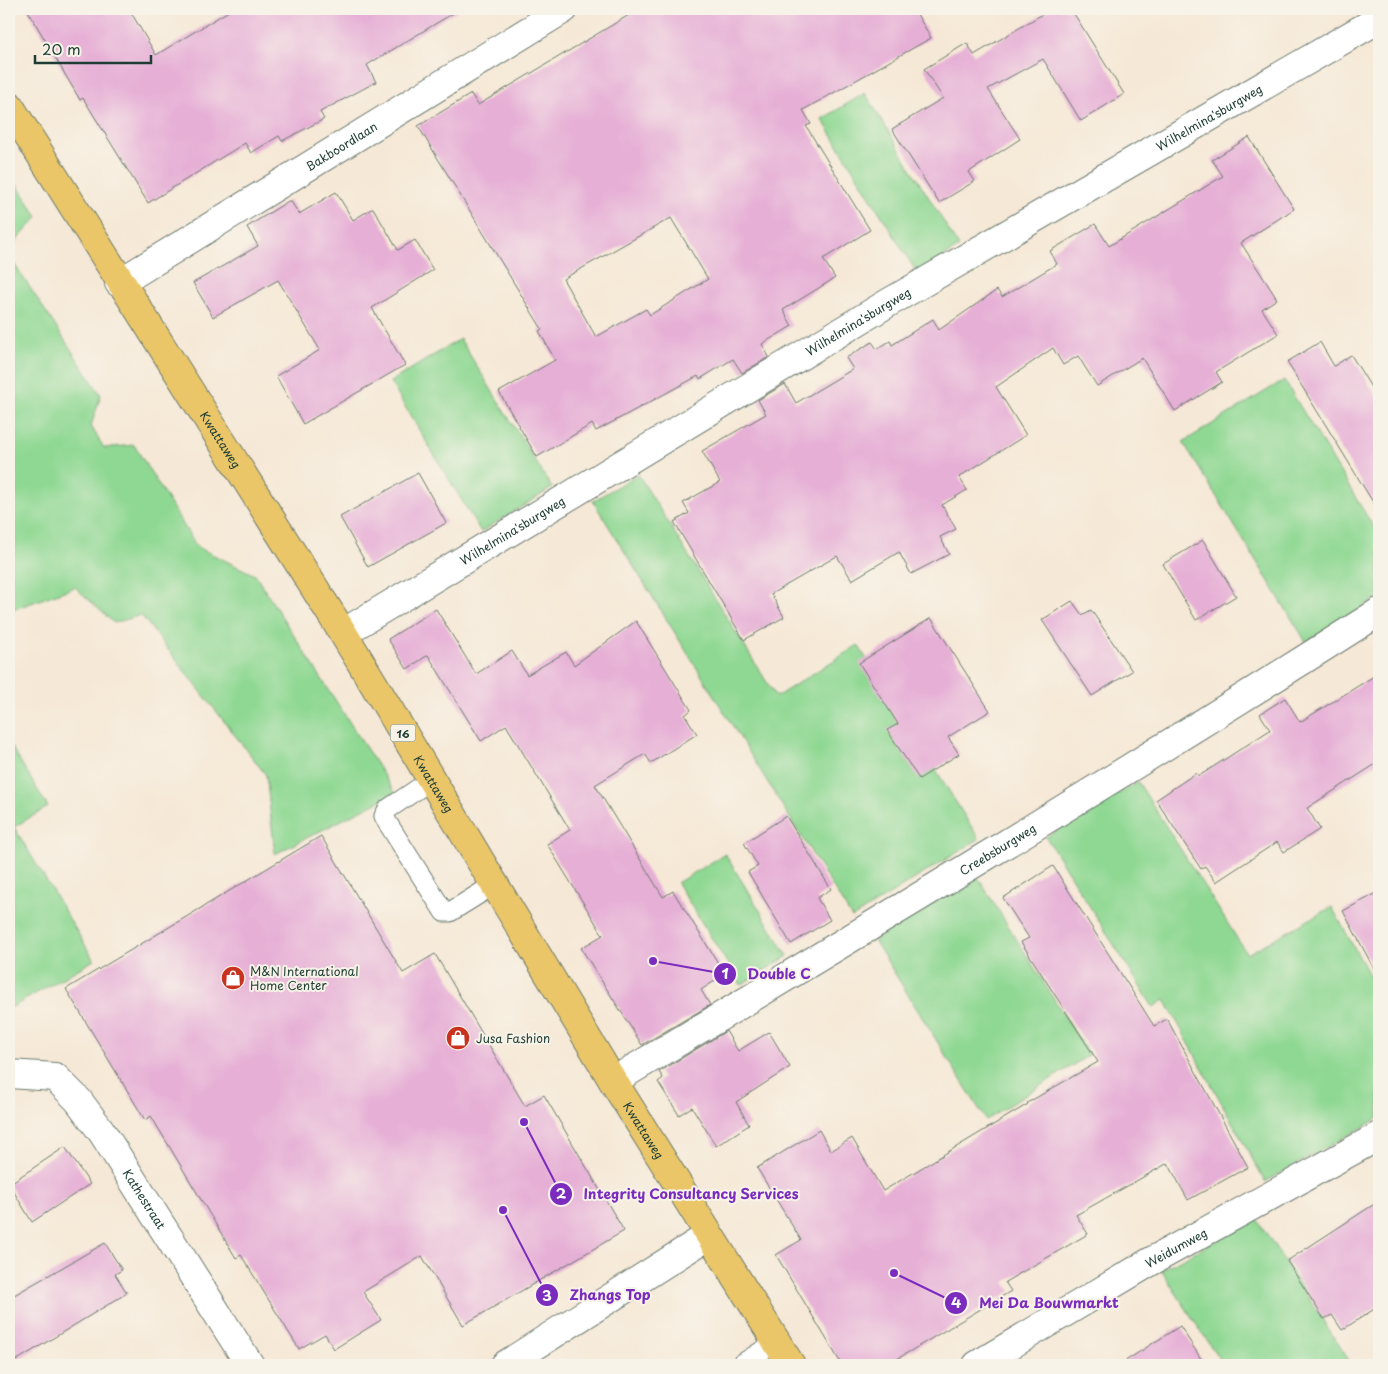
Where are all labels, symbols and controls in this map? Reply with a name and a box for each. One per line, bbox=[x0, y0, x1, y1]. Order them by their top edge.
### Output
scale bar bbox=[35, 32, 151, 64]
text: 20 m bbox=[42, 37, 81, 60]
street label: Wilhelmina'sburgweg bbox=[1153, 79, 1266, 155]
street label: Bakboordlaan bbox=[302, 117, 381, 175]
street label: Wilhelmina'sburgweg bbox=[802, 283, 914, 360]
street label: Kwattaweg bbox=[196, 408, 246, 472]
street label: Wilhelmina'sburgweg bbox=[456, 492, 568, 569]
road number: 16 bbox=[390, 724, 416, 741]
street label: Kwattaweg bbox=[410, 752, 458, 816]
street label: Creebsburgweg bbox=[956, 819, 1039, 879]
callout: Double C bbox=[712, 960, 821, 989]
text: 1 bbox=[721, 961, 729, 984]
place label: M&N International Home Center bbox=[250, 962, 359, 994]
text: Double C bbox=[747, 963, 811, 984]
shop icon: M&N International Home Center bbox=[220, 965, 246, 991]
shop icon: Jusa Fashion bbox=[445, 1025, 471, 1051]
place label: Jusa Fashion bbox=[476, 1029, 550, 1047]
street label: Kwattaweg bbox=[619, 1098, 669, 1162]
street label: Kathestraat bbox=[119, 1165, 171, 1233]
callout: Integrity Consultancy Services bbox=[548, 1179, 809, 1208]
text: 2 bbox=[556, 1181, 567, 1204]
text: Integrity Consultancy Services bbox=[583, 1183, 799, 1204]
street label: Weidumweg bbox=[1142, 1223, 1210, 1272]
callout: Zhangs Top bbox=[534, 1281, 660, 1310]
text: 3 bbox=[542, 1283, 552, 1306]
text: Zhangs Top bbox=[570, 1284, 651, 1305]
callout: Mei Da Bouwmarkt bbox=[944, 1288, 1129, 1317]
text: 4 bbox=[951, 1290, 961, 1313]
text: Mei Da Bouwmarkt bbox=[979, 1292, 1119, 1313]

